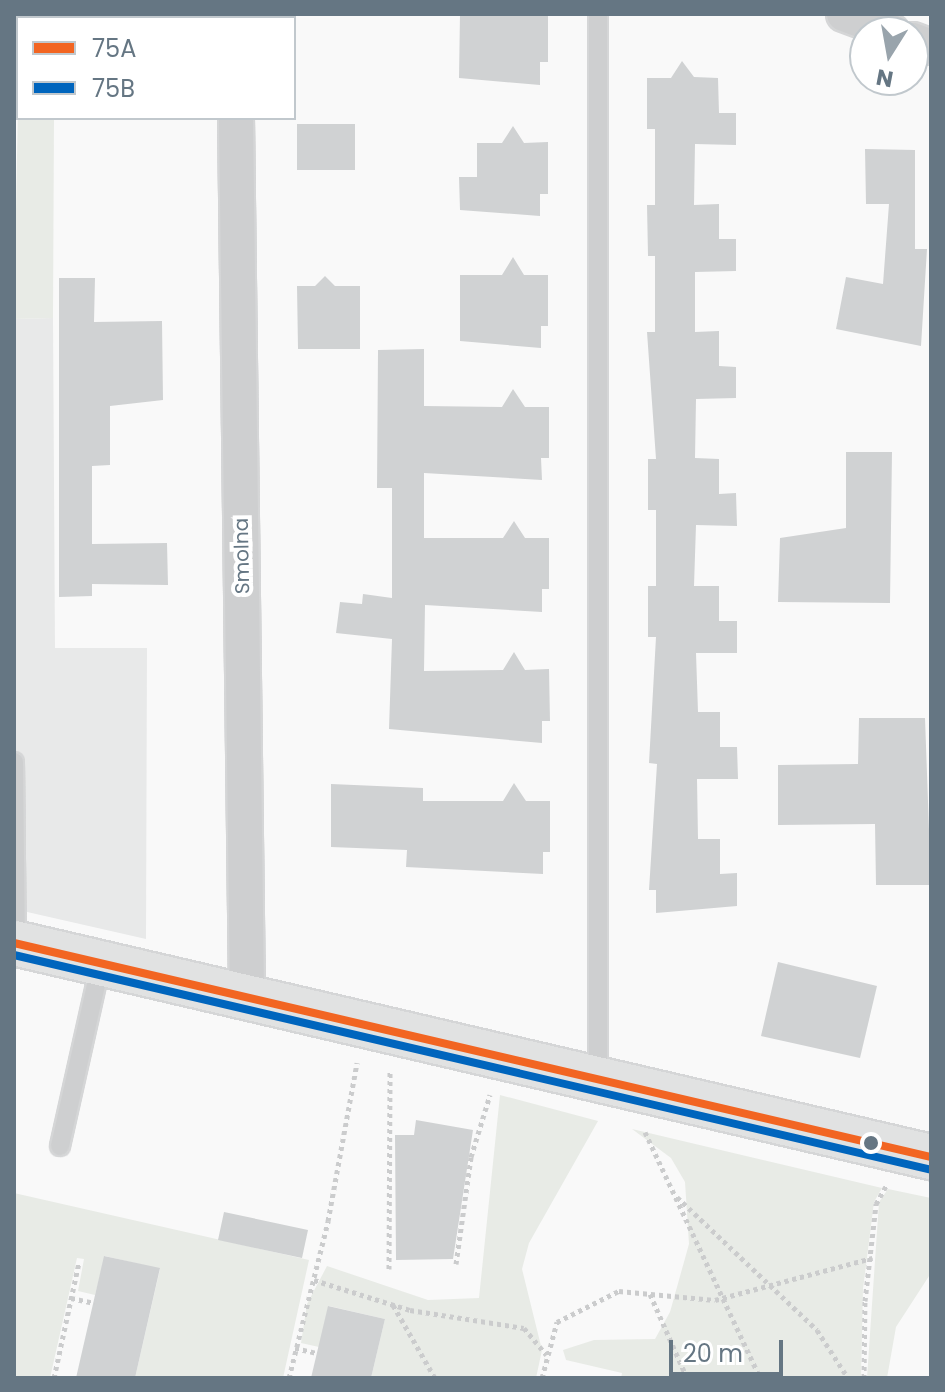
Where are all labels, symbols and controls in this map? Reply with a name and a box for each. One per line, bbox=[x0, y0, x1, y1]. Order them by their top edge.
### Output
legend bbox=[16, 16, 296, 120]
north arrow bbox=[849, 16, 929, 96]
text: 75A bbox=[92, 32, 136, 65]
text: N bbox=[874, 61, 896, 95]
text: 75B bbox=[92, 72, 135, 105]
street label: Smolna bbox=[229, 518, 255, 594]
unlabelled marker bbox=[863, 1135, 879, 1151]
scale bar bbox=[673, 1324, 787, 1374]
text: 20 m bbox=[683, 1337, 743, 1370]

